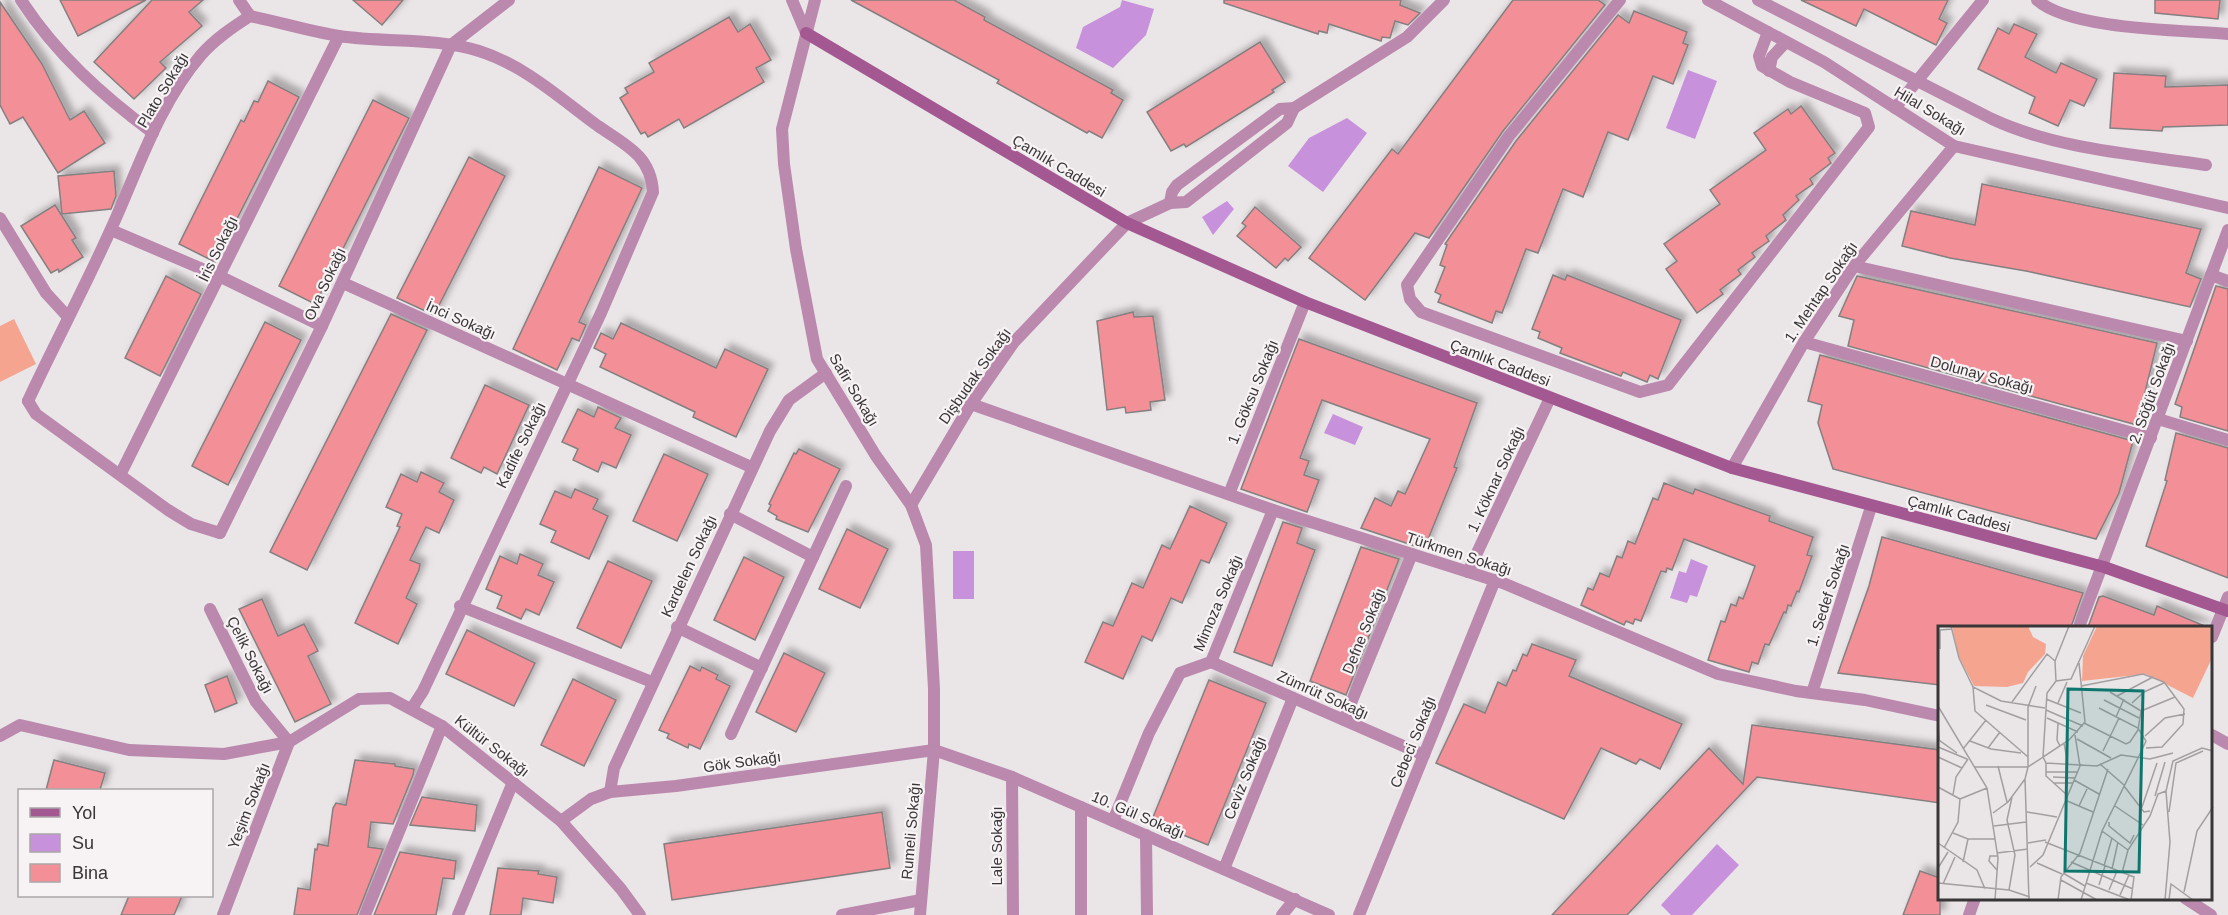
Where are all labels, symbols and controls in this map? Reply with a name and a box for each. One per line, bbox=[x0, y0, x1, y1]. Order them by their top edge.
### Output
street label: Plato Sokağı bbox=[133, 49, 192, 131]
street label: Hilal Sokağı bbox=[1892, 83, 1969, 138]
street label: Çamlık Caddesi bbox=[1010, 131, 1109, 200]
street label: İris Sokağı bbox=[194, 213, 241, 284]
street label: 1. Mehtap Sokağı bbox=[1781, 238, 1861, 345]
street label: Ova Sokağı bbox=[300, 245, 349, 323]
street label: İnci Sokağı bbox=[424, 297, 499, 342]
street label: Dişbudak Sokağı bbox=[935, 324, 1014, 427]
street label: Çamlık Caddesi bbox=[1448, 336, 1553, 389]
street label: 1. Göksu Sokağı bbox=[1224, 337, 1281, 446]
street label: 2. Söğüt Sokağı bbox=[2125, 340, 2178, 446]
street label: Safir Sokağı bbox=[826, 350, 883, 429]
street label: Dolunay Sokağı bbox=[1929, 353, 2035, 396]
street label: Kadife Sokağı bbox=[492, 399, 549, 490]
street label: 1. Köknar Sokağı bbox=[1464, 423, 1528, 535]
street label: Çamlık Caddesi bbox=[1906, 492, 2012, 535]
street label: Kardelen Sokağı bbox=[657, 512, 720, 620]
street label: Türkmen Sokağı bbox=[1404, 528, 1514, 579]
street label: 1. Sedef Sokağı bbox=[1803, 541, 1852, 648]
street label: Mimoza Sokağı bbox=[1190, 552, 1246, 654]
street label: Defne Sokağı bbox=[1339, 585, 1388, 676]
street label: Çelik Sokağı bbox=[224, 613, 277, 696]
inset map bbox=[1938, 626, 2213, 900]
street label: Zümrüt Sokağı bbox=[1275, 667, 1372, 722]
street label: Cebeci Sokağı bbox=[1386, 693, 1439, 790]
street label: Kültür Sokağı bbox=[452, 711, 533, 780]
street label: Ceviz Sokağı bbox=[1220, 734, 1269, 822]
street label: Gök Sokağı bbox=[702, 748, 782, 775]
street label: Yeşim Sokağı bbox=[224, 760, 273, 851]
street label: Rumeli Sokağı bbox=[898, 782, 923, 880]
street label: 10. Gül Sokağı bbox=[1089, 787, 1187, 842]
legend bbox=[18, 789, 213, 897]
text: Yol bbox=[72, 803, 96, 823]
street label: Lale Sokağı bbox=[988, 806, 1005, 886]
text: Su bbox=[72, 833, 94, 853]
text: Bina bbox=[72, 863, 109, 883]

